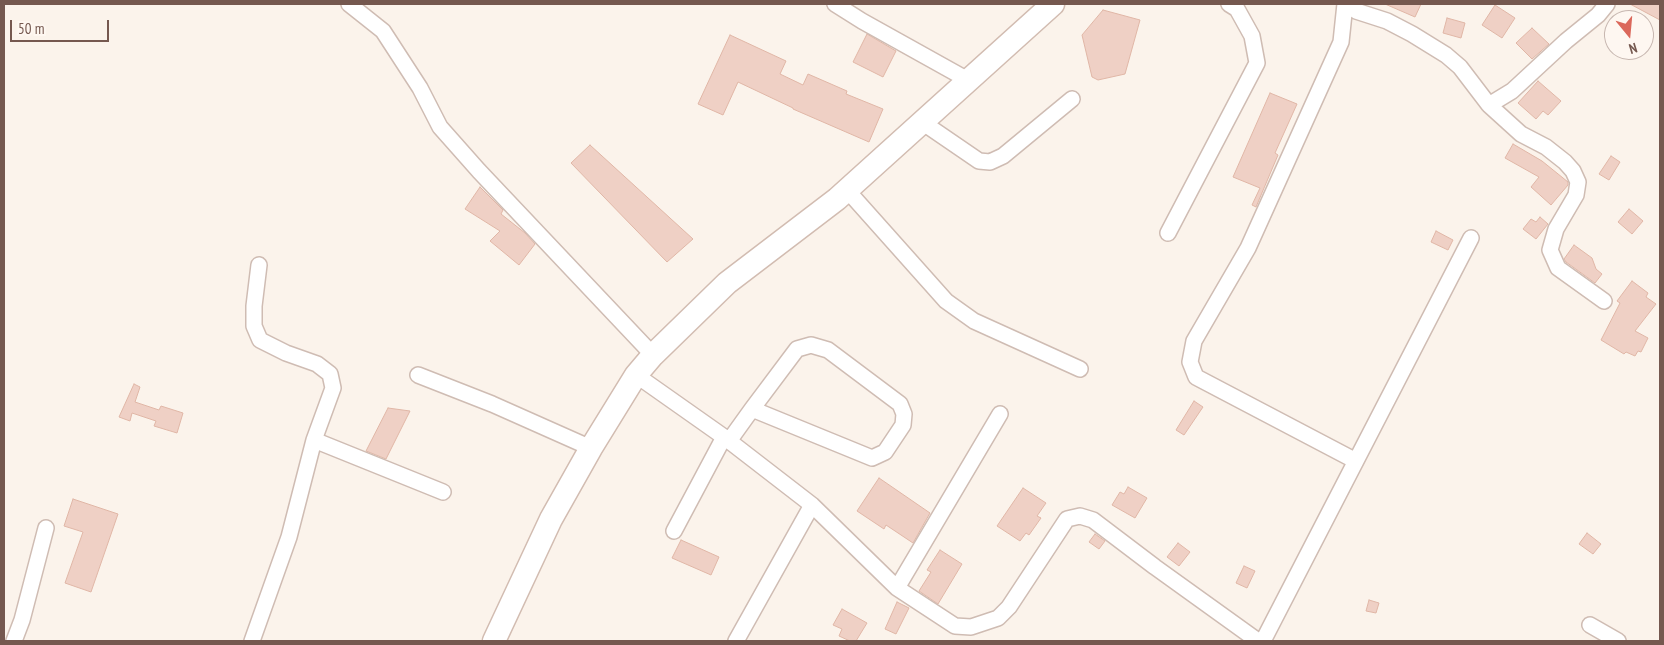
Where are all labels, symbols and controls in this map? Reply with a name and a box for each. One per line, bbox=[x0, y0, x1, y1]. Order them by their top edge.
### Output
scale bar bbox=[12, 10, 111, 42]
north arrow bbox=[1604, 10, 1654, 60]
text: 50 m bbox=[18, 19, 44, 38]
text: N bbox=[1627, 39, 1639, 58]

